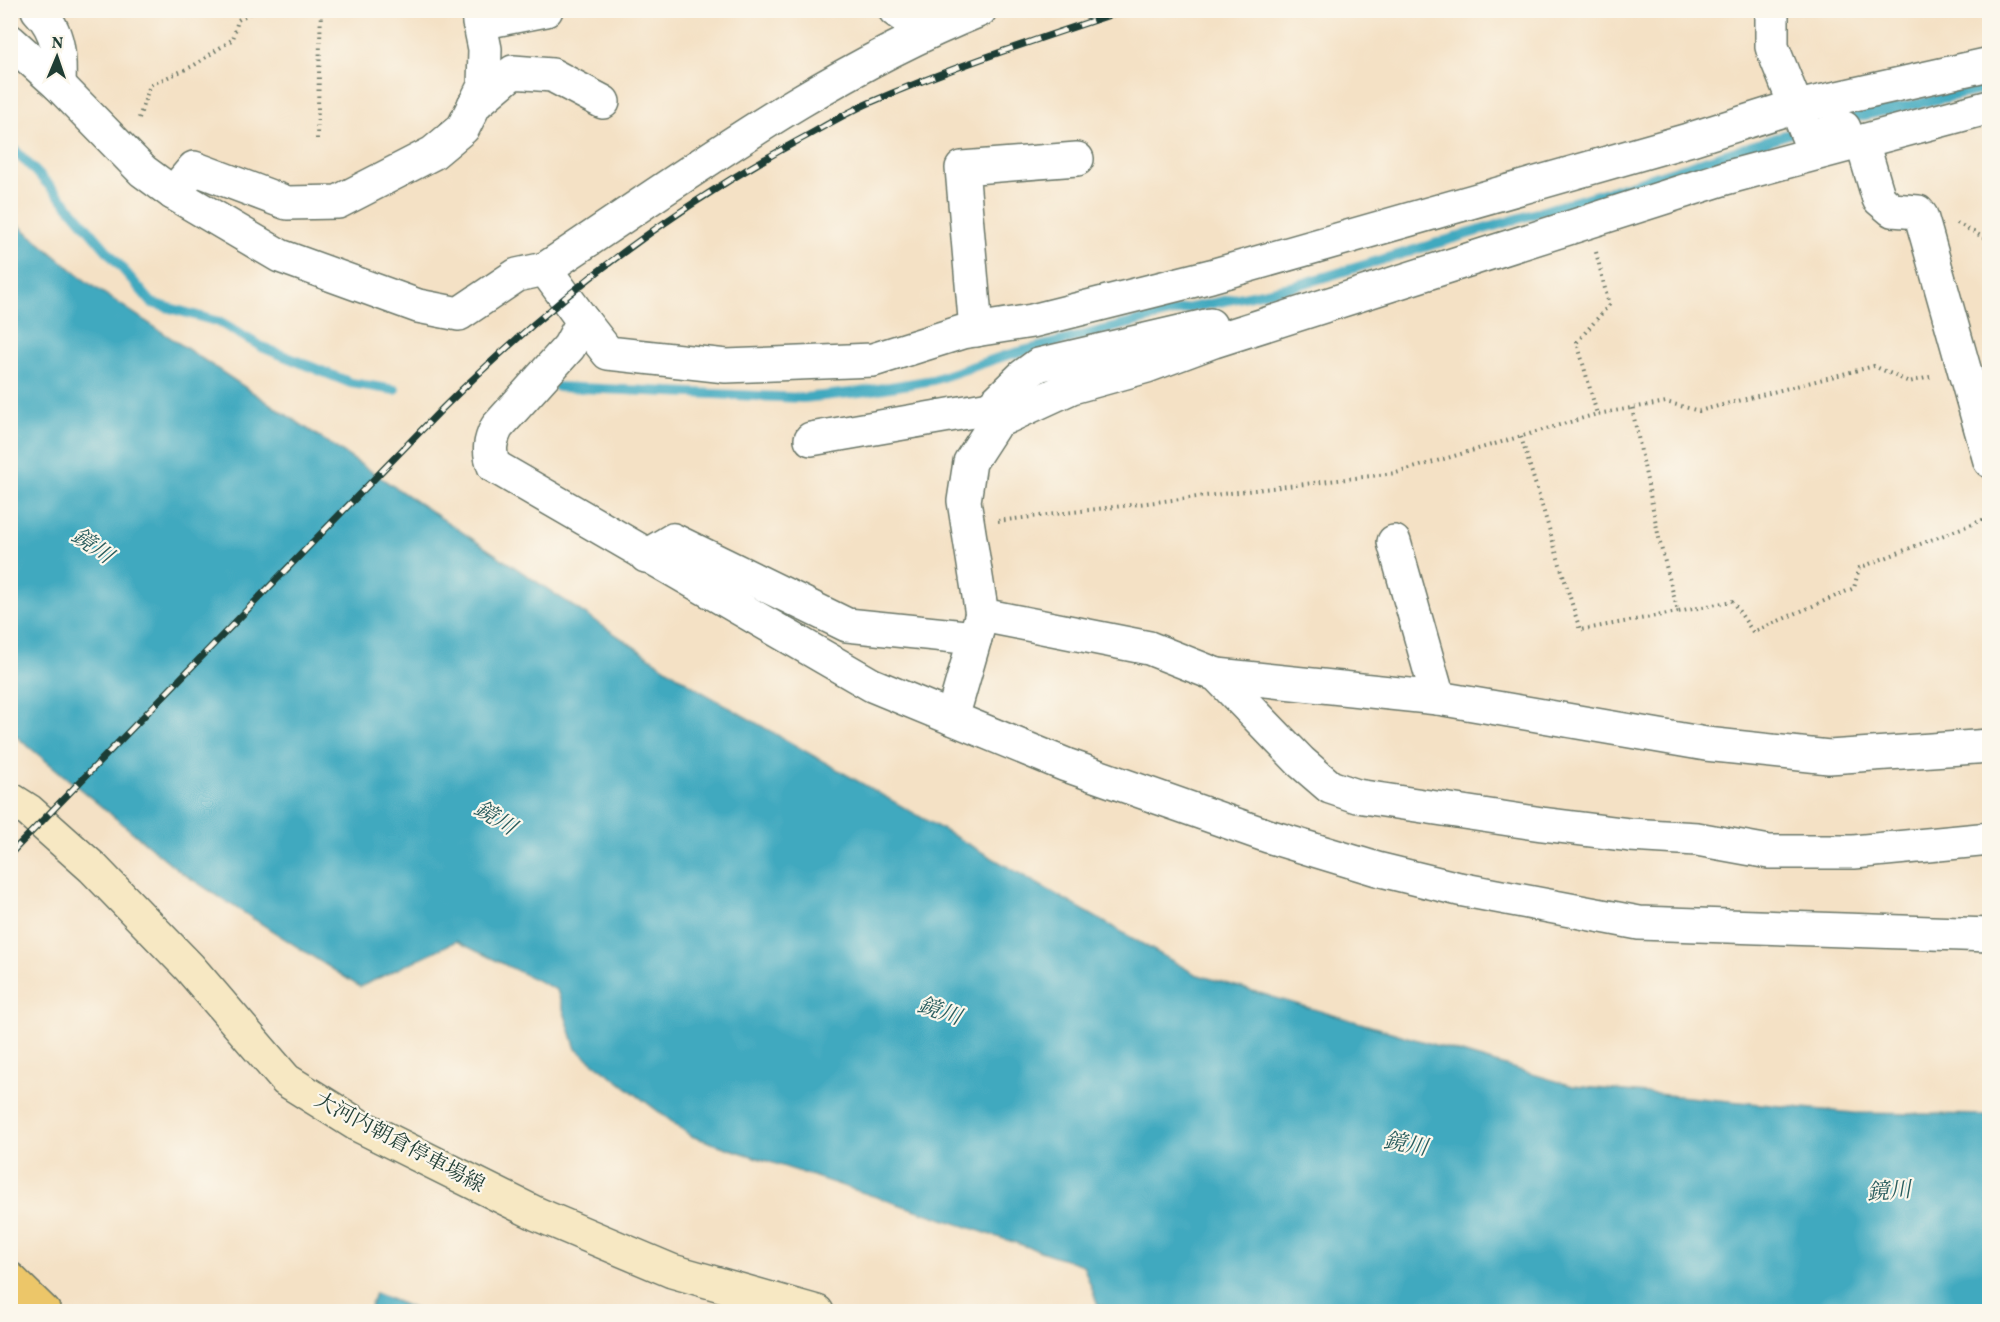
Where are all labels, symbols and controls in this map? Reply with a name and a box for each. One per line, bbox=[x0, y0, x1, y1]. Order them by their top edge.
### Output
north arrow bbox=[27, 27, 87, 87]
text: N bbox=[51, 33, 64, 55]
water label: 鏡川 bbox=[65, 522, 120, 574]
water label: 鏡川 bbox=[468, 794, 523, 845]
water label: 鏡川 bbox=[913, 991, 967, 1035]
street label: 大河内朝倉停車場線 bbox=[309, 1086, 490, 1200]
water label: 鏡川 bbox=[1381, 1126, 1432, 1165]
water label: 鏡川 bbox=[1866, 1175, 1914, 1209]

